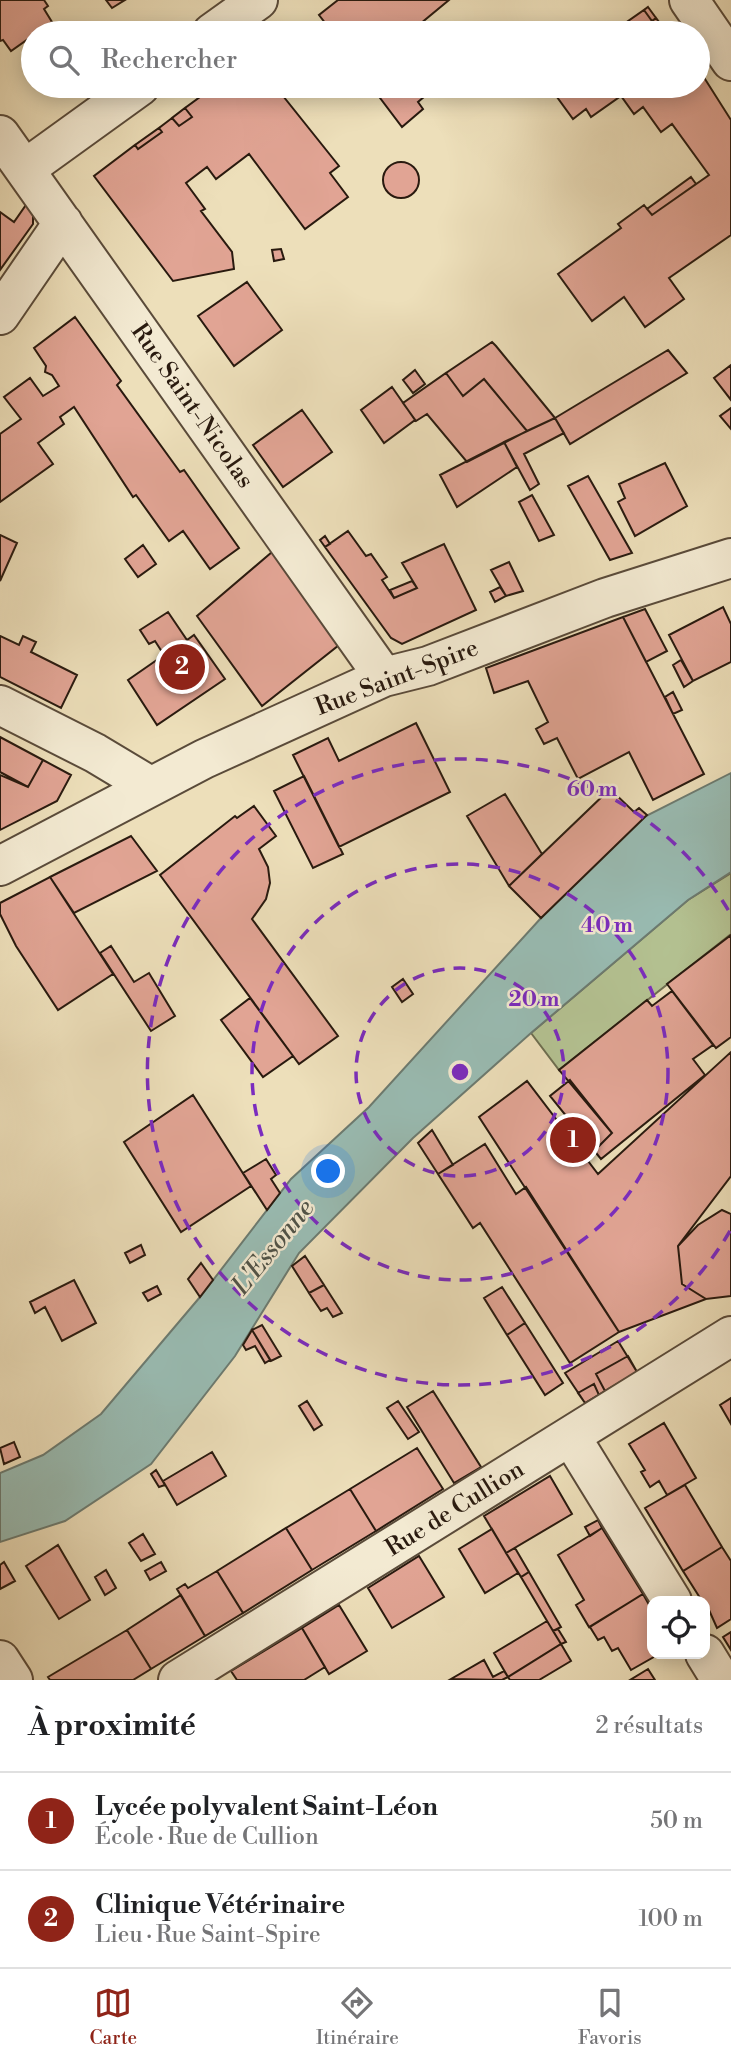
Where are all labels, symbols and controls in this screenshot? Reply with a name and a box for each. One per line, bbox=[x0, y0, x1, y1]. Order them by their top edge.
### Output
search box bbox=[21, 21, 710, 98]
icon: search bbox=[45, 41, 83, 79]
text: Rechercher bbox=[101, 44, 237, 76]
street label: Rue Saint-Nicolas bbox=[124, 318, 260, 494]
street label: Rue Saint-Spire bbox=[311, 633, 483, 723]
pin: 2 bbox=[159, 641, 205, 693]
text: 60 m bbox=[567, 777, 617, 803]
text: 40 m bbox=[581, 913, 633, 939]
text: 20 m bbox=[509, 987, 559, 1013]
centre of rings bbox=[448, 1060, 472, 1084]
pin: 1 bbox=[550, 1114, 596, 1166]
your location bbox=[311, 1154, 345, 1188]
water label: L'Essonne bbox=[224, 1193, 321, 1302]
street label: Rue de Cullion bbox=[380, 1454, 530, 1564]
map controls bbox=[647, 1596, 710, 1659]
button: locate bbox=[647, 1596, 710, 1659]
text: À proximité bbox=[28, 1707, 196, 1745]
text: 2 résultats bbox=[595, 1712, 703, 1740]
text: Lycée polyvalent Saint-Léon bbox=[95, 1791, 438, 1823]
text: 1 bbox=[45, 1807, 57, 1835]
text: 50 m bbox=[650, 1807, 703, 1835]
text: École · Rue de Cullion bbox=[95, 1823, 319, 1851]
text: Clinique Vétérinaire bbox=[95, 1889, 345, 1921]
text: 2 bbox=[44, 1905, 58, 1933]
text: 100 m bbox=[638, 1905, 703, 1933]
text: Lieu · Rue Saint-Spire bbox=[95, 1921, 321, 1949]
tab: Carte bbox=[90, 1984, 137, 2050]
tab: Itinéraire bbox=[316, 1984, 399, 2050]
tab: Favoris bbox=[578, 1984, 642, 2050]

